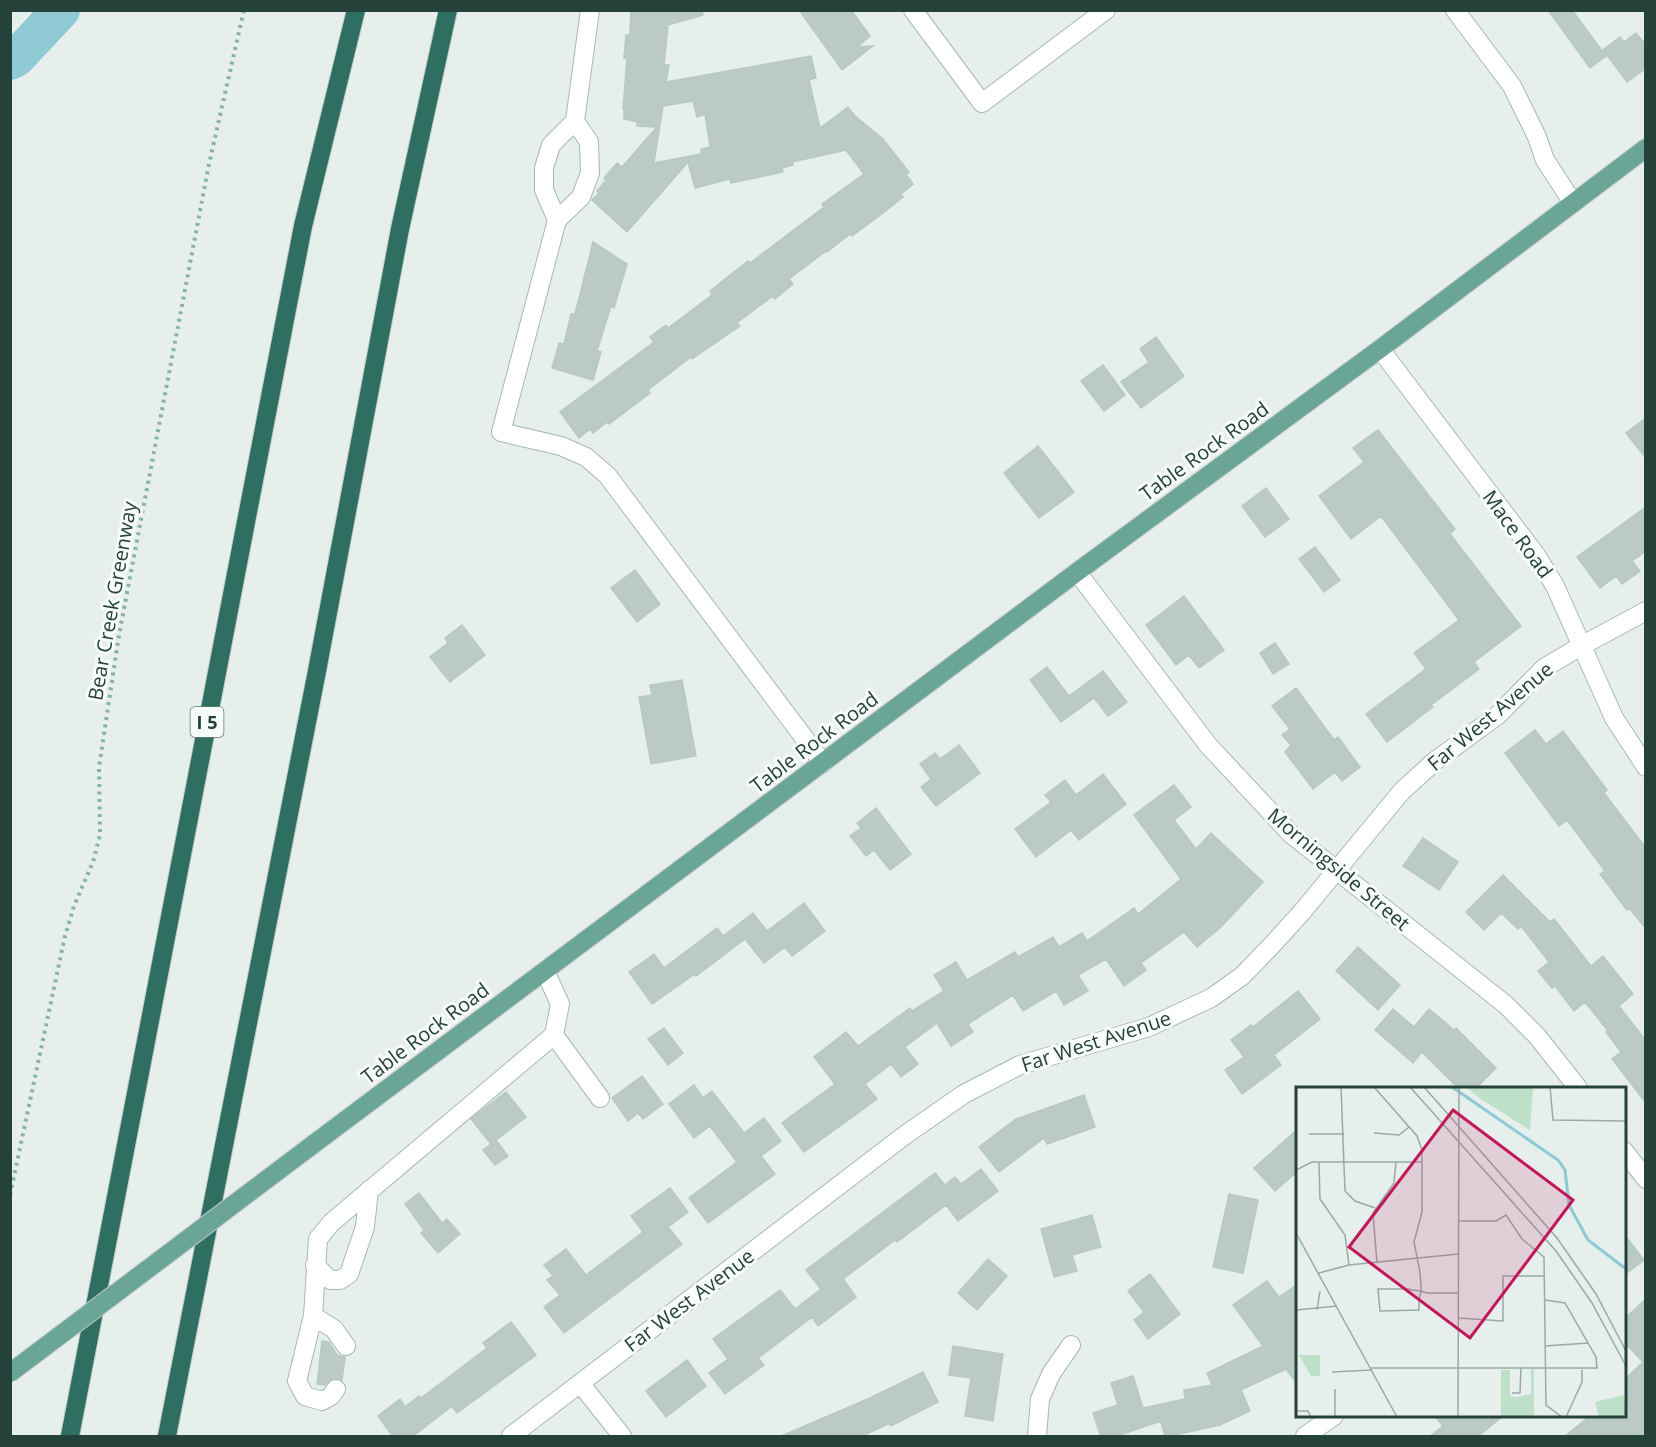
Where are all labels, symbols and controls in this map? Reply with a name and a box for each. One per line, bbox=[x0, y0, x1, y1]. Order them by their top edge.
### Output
street label: Table Rock Road bbox=[1134, 395, 1274, 507]
street label: Mace Road bbox=[1477, 484, 1559, 584]
street label: Bear Creek Greenway bbox=[81, 498, 143, 703]
street label: Far West Avenue bbox=[1422, 656, 1558, 776]
street label: Table Rock Road bbox=[745, 685, 883, 799]
road number: I 5 bbox=[190, 707, 224, 737]
street label: Morningside Street bbox=[1262, 802, 1416, 936]
street label: Table Rock Road bbox=[356, 976, 494, 1090]
street label: Far West Avenue bbox=[1018, 1004, 1174, 1078]
inset map bbox=[1296, 1087, 1626, 1417]
street label: Far West Avenue bbox=[619, 1242, 759, 1358]

